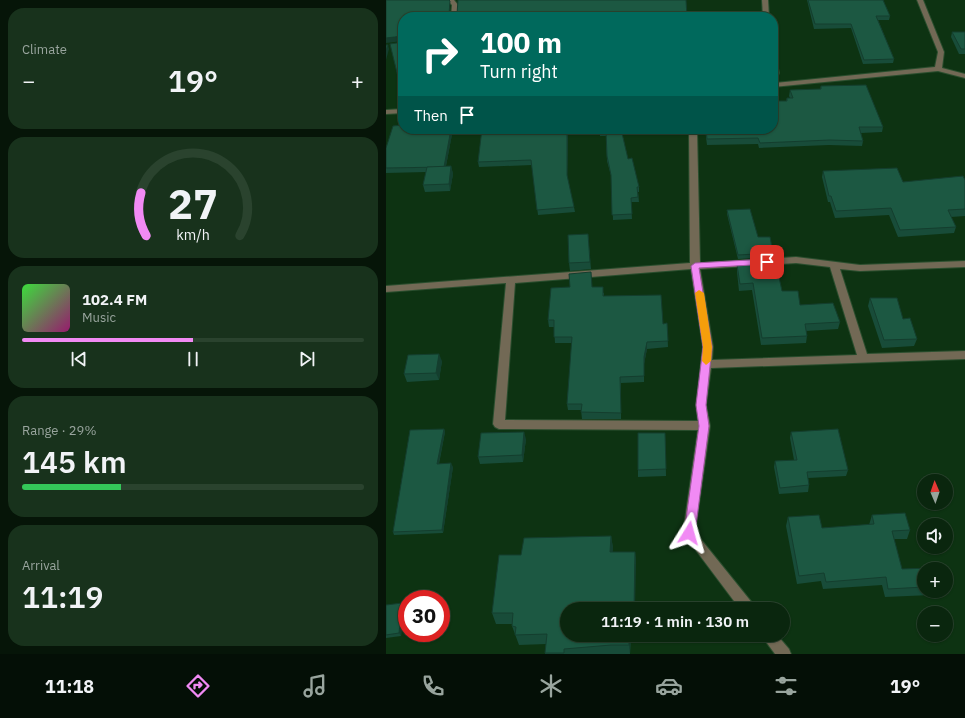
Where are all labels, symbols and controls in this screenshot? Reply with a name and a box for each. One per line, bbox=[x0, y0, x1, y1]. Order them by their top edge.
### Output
text: 100 m bbox=[480, 24, 562, 61]
icon: right bbox=[414, 28, 466, 80]
text: Climate bbox=[22, 41, 67, 58]
text: Turn right bbox=[480, 60, 558, 83]
text: 19° bbox=[168, 61, 218, 100]
text: − bbox=[22, 66, 35, 95]
text: + bbox=[351, 66, 364, 95]
icon: arrive bbox=[456, 104, 478, 126]
text: Then bbox=[414, 106, 448, 125]
text: 27 bbox=[168, 176, 218, 230]
text: km/h bbox=[176, 224, 210, 243]
pin bbox=[750, 245, 784, 279]
icon: arrive bbox=[756, 251, 778, 273]
text: 102.4 FM bbox=[82, 290, 147, 309]
text: Music bbox=[82, 309, 116, 326]
icon: previous bbox=[68, 348, 90, 370]
icon: pause bbox=[182, 348, 204, 370]
icon: next bbox=[296, 348, 318, 370]
text: Range · 29% bbox=[22, 422, 96, 439]
text: 145 km bbox=[22, 442, 127, 481]
north arrow bbox=[917, 474, 953, 510]
map controls bbox=[917, 474, 953, 642]
position arrow bbox=[668, 512, 710, 554]
button: sound bbox=[917, 518, 953, 554]
text: Arrival bbox=[22, 557, 60, 574]
button: + bbox=[917, 562, 953, 598]
text: 11:19 bbox=[22, 577, 104, 616]
speed limit sign: 30 bbox=[398, 590, 450, 642]
button: − bbox=[917, 606, 953, 642]
text: 11:19 · 1 min · 130 m bbox=[601, 612, 749, 631]
icon: directions bbox=[184, 672, 212, 700]
icon: music bbox=[301, 672, 329, 700]
icon: phone bbox=[419, 672, 447, 700]
icon: climate bbox=[537, 672, 565, 700]
icon: car bbox=[655, 672, 683, 700]
icon: filters bbox=[772, 672, 800, 700]
text: 11:18 bbox=[45, 675, 94, 698]
text: 19° bbox=[890, 675, 920, 698]

